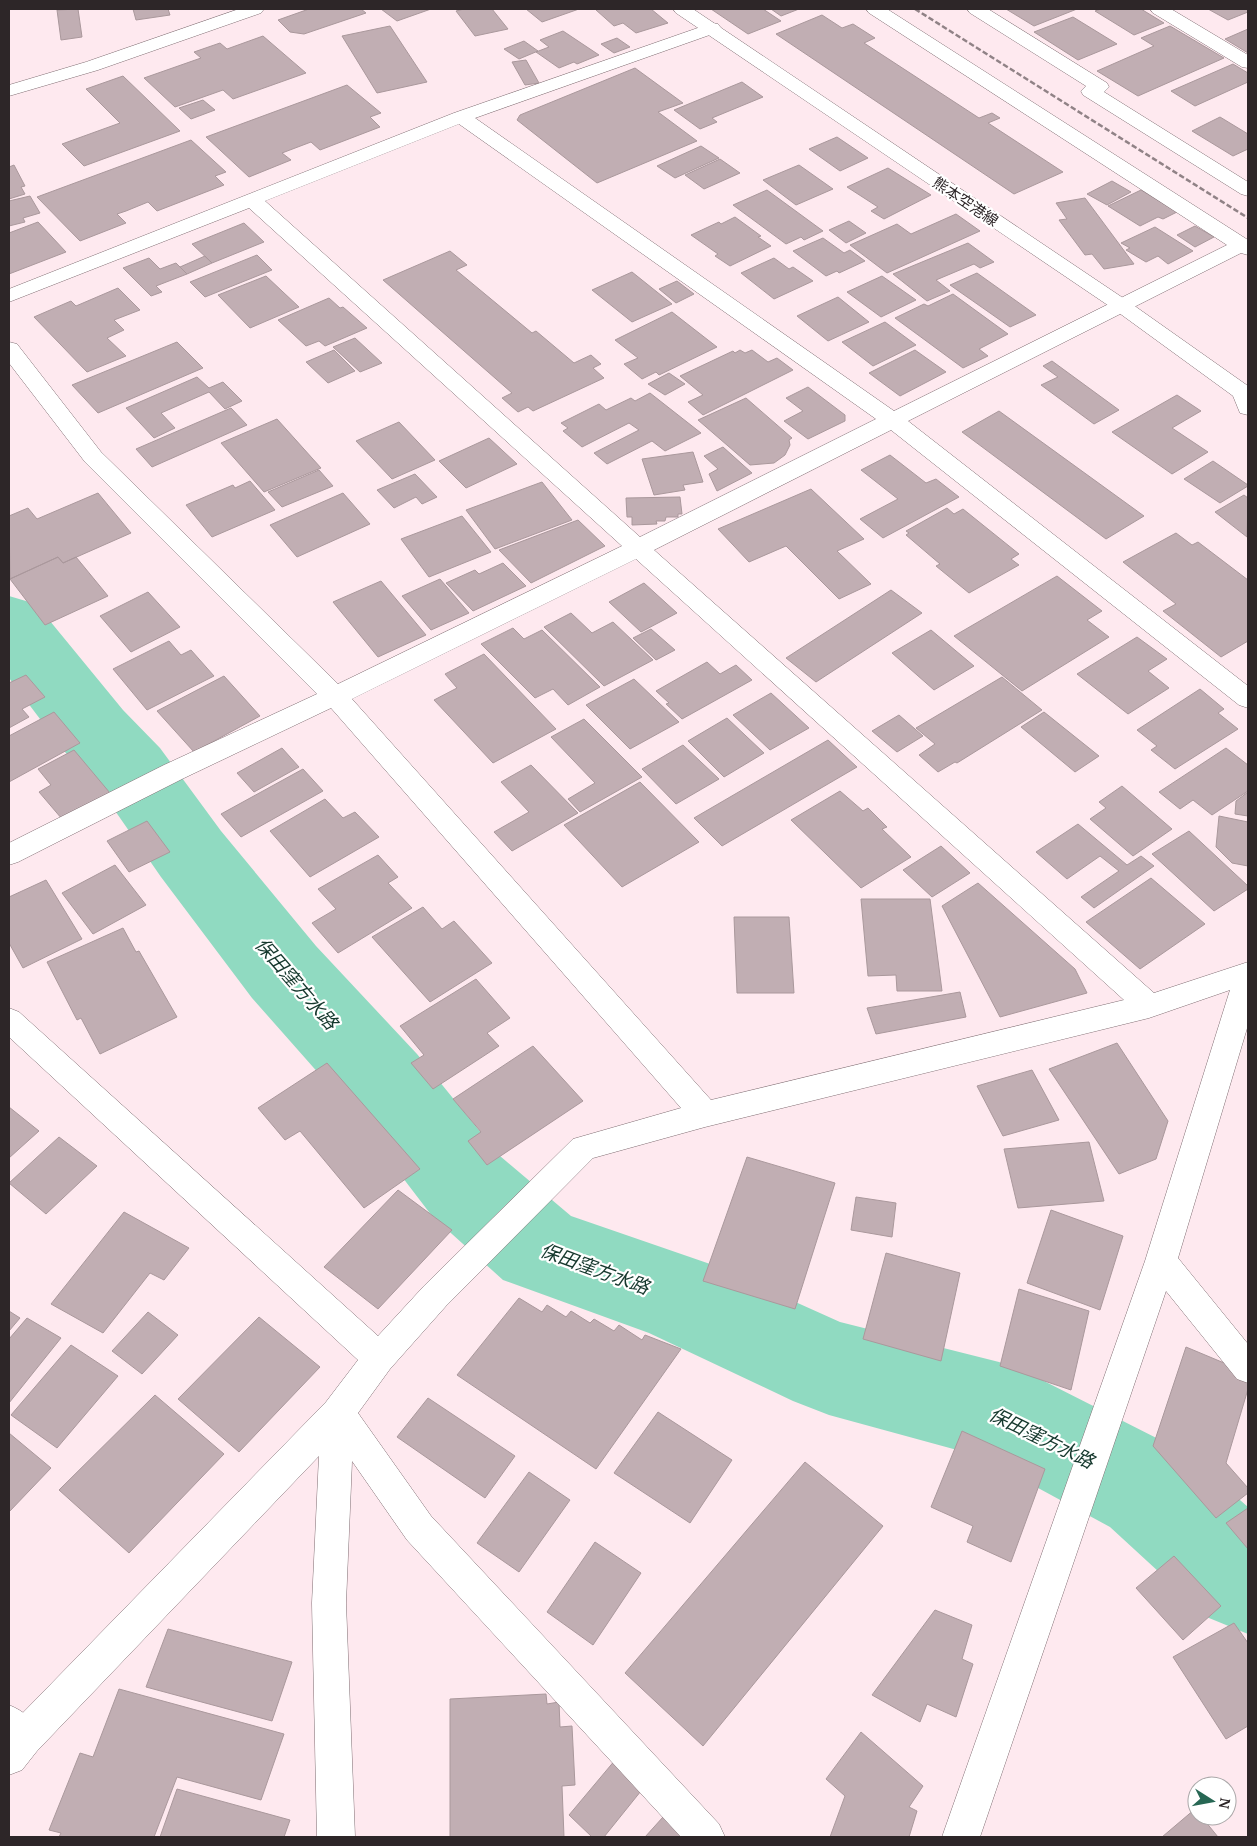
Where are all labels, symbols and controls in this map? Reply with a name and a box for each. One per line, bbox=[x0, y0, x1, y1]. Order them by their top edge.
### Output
street label: 熊本空港線 bbox=[929, 172, 1003, 230]
water label: 保田窪方水路 bbox=[250, 932, 345, 1036]
water label: 保田窪方水路 bbox=[537, 1237, 655, 1300]
water label: 保田窪方水路 bbox=[985, 1401, 1101, 1474]
north arrow bbox=[1187, 1776, 1237, 1826]
text: N bbox=[1215, 1797, 1236, 1811]

